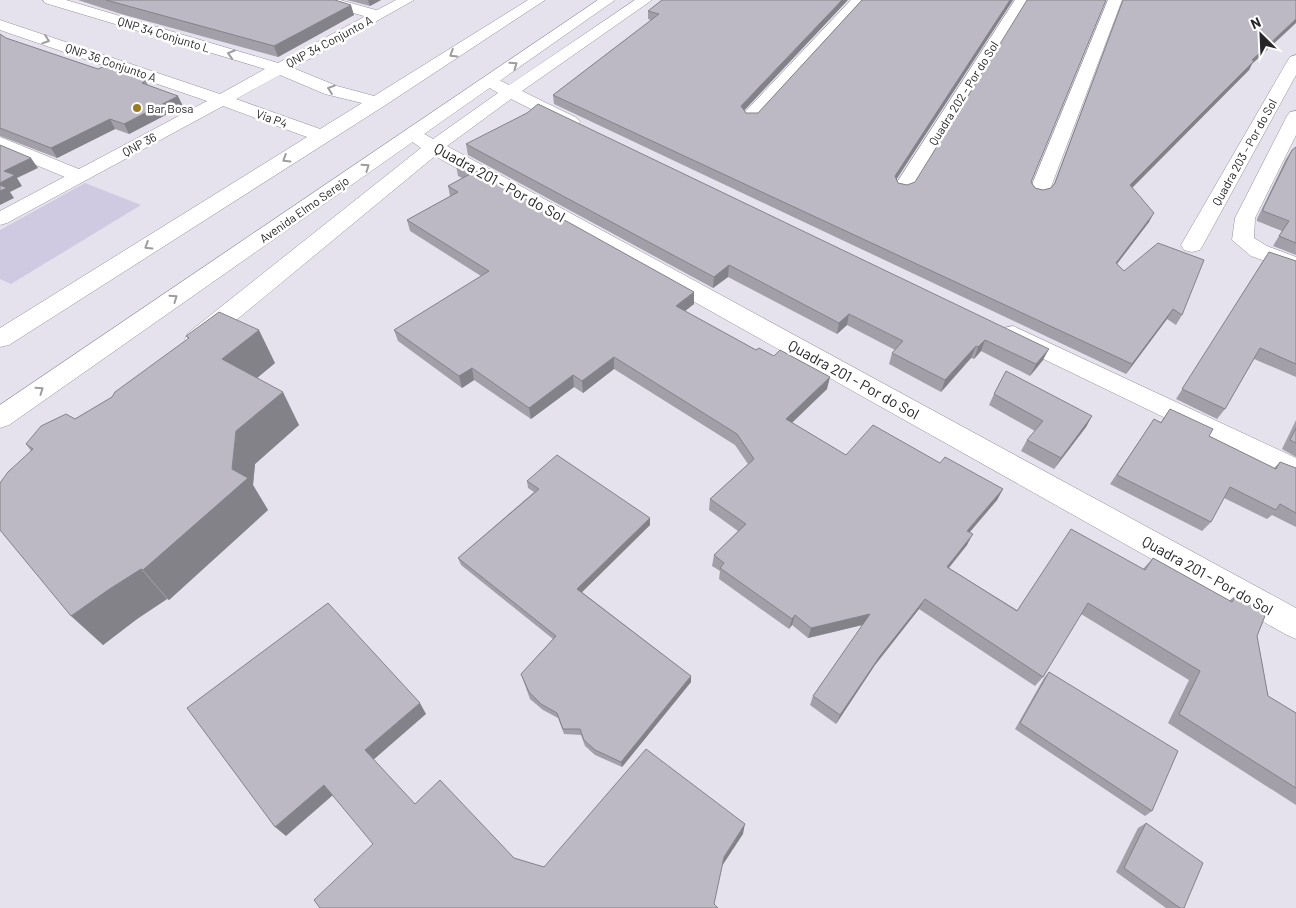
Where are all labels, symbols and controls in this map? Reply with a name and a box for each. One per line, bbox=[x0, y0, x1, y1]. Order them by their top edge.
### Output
north arrow bbox=[1236, 10, 1286, 60]
street label: QNP 34 Conjunto A bbox=[283, 12, 375, 70]
street label: QNP 34 Conjunto L bbox=[116, 13, 212, 55]
text: N bbox=[1248, 13, 1263, 32]
one-way arrow bbox=[41, 35, 50, 45]
street label: Quadra 202 - Por do Sol bbox=[925, 38, 1001, 148]
street label: QNP 36 Conjunto A bbox=[63, 40, 159, 84]
one-way arrow bbox=[449, 48, 458, 58]
one-way arrow bbox=[227, 50, 236, 60]
one-way arrow bbox=[508, 62, 518, 71]
one-way arrow bbox=[327, 85, 336, 95]
street label: Quadra 203 - Por do Sol bbox=[1209, 96, 1279, 208]
place label: Bar Bosa bbox=[147, 101, 193, 115]
marker: Bar Bosa bbox=[131, 102, 143, 114]
street label: Via P4 bbox=[254, 106, 290, 130]
street label: QNP 36 bbox=[119, 129, 159, 159]
street label: Quadra 201 - Por do Sol bbox=[431, 139, 569, 225]
one-way arrow bbox=[282, 153, 291, 163]
one-way arrow bbox=[360, 164, 369, 173]
street label: Avenida Elmo Serejo bbox=[257, 173, 351, 245]
one-way arrow bbox=[145, 240, 154, 249]
one-way arrow bbox=[168, 295, 178, 304]
street label: Quadra 201 - Por do Sol bbox=[785, 336, 923, 422]
one-way arrow bbox=[34, 387, 44, 396]
street label: Quadra 201 - Por do Sol bbox=[1139, 532, 1277, 618]

